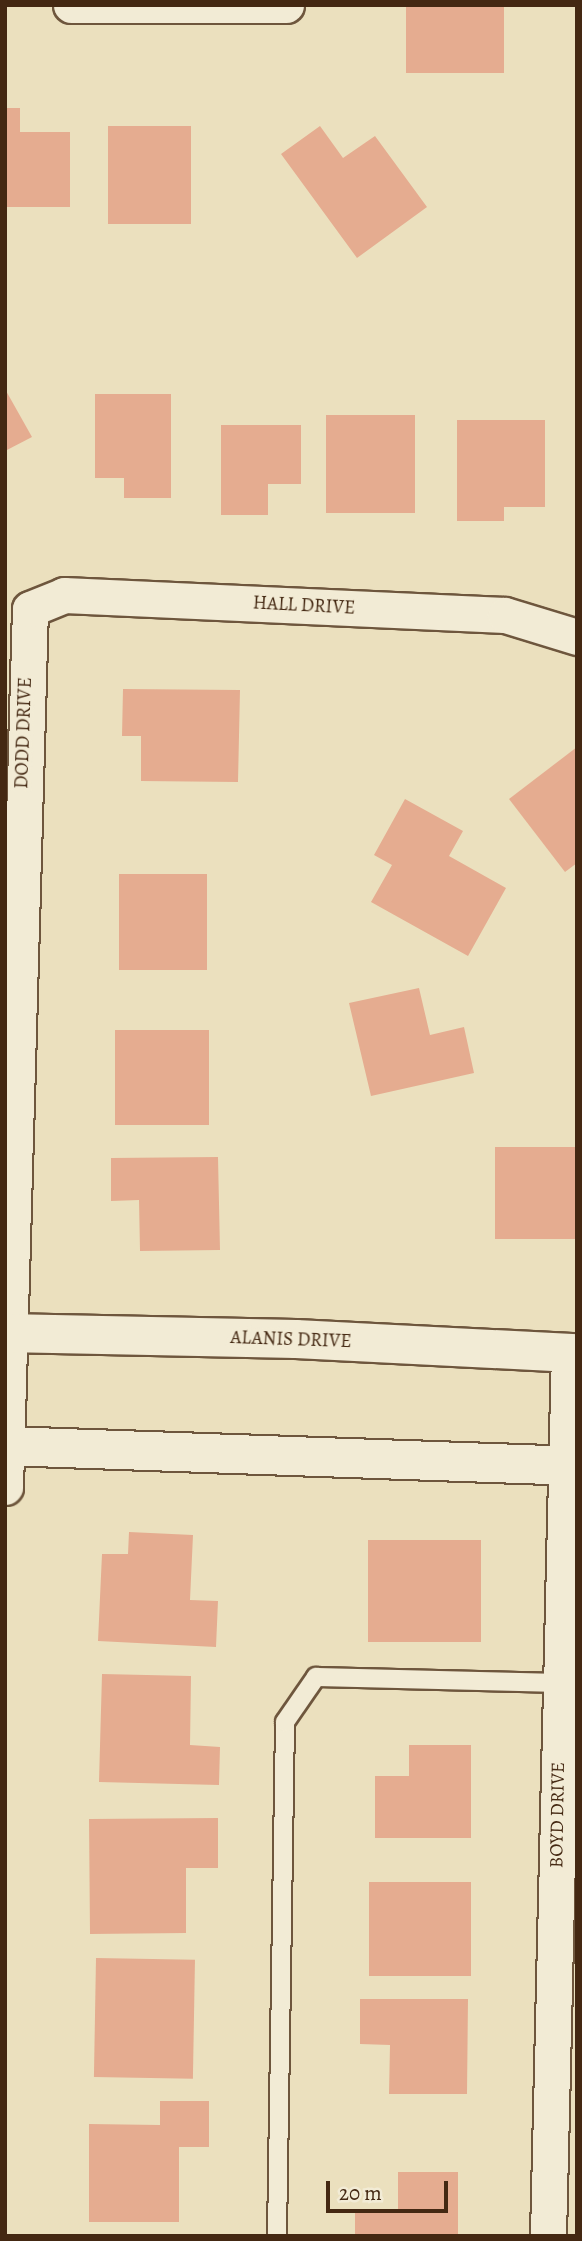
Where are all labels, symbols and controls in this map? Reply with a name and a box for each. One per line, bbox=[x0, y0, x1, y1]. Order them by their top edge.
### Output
street label: HALL DRIVE bbox=[252, 592, 356, 620]
street label: DODD DRIVE bbox=[11, 677, 37, 789]
street label: ALANIS DRIVE bbox=[230, 1326, 352, 1354]
street label: BOYD DRIVE bbox=[546, 1762, 570, 1868]
scale bar bbox=[330, 2168, 452, 2212]
text: 20 m bbox=[339, 2179, 382, 2207]

